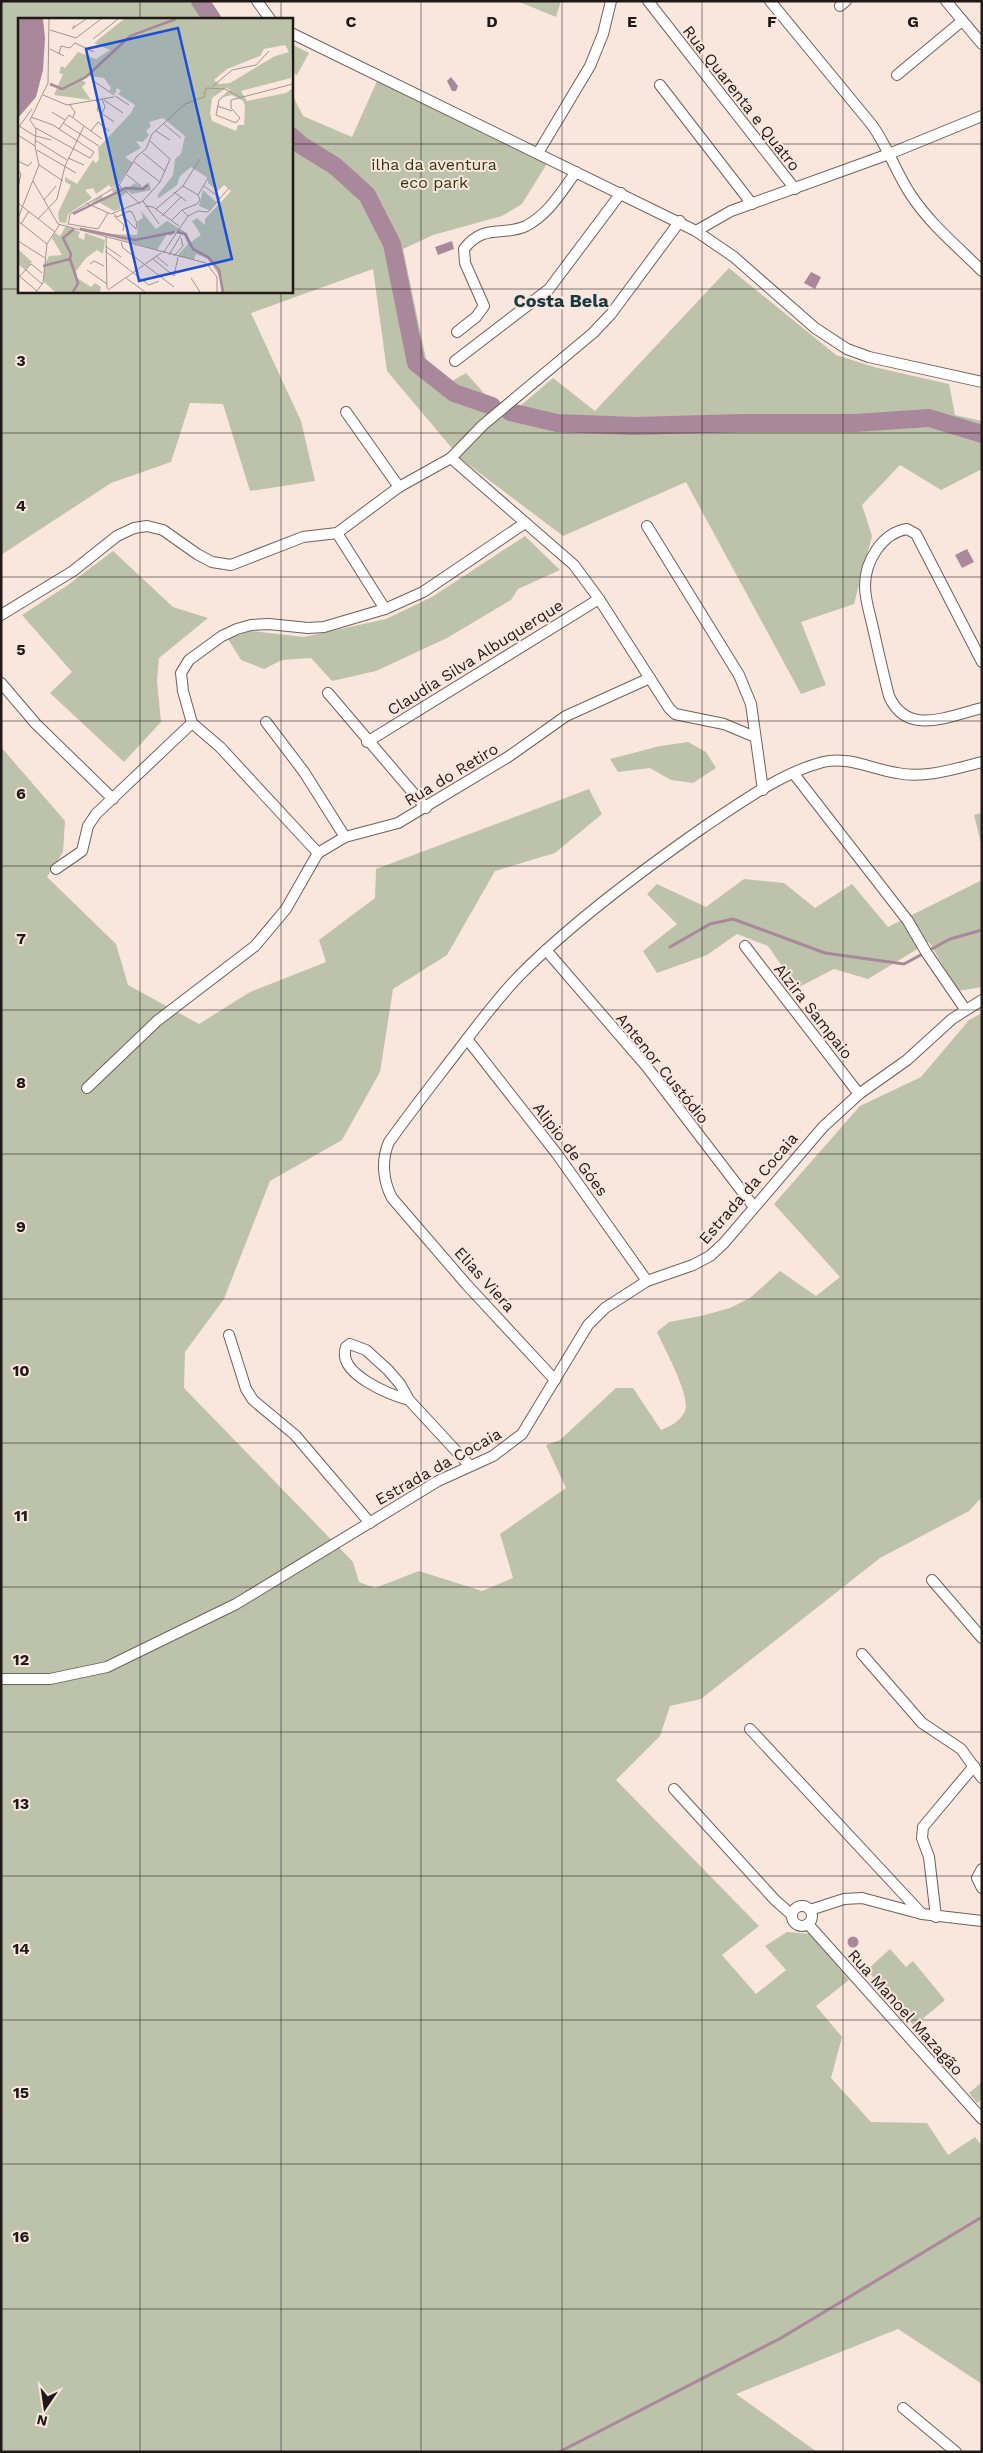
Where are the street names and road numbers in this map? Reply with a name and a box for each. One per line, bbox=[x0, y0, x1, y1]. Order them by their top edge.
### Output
street label: Rua Quarenta e Quatro bbox=[679, 22, 804, 175]
street label: Claudia Silva Albuquerque bbox=[384, 595, 567, 719]
street label: Rua do Retiro bbox=[401, 739, 501, 810]
street label: Alzira Sampaio bbox=[770, 960, 857, 1063]
street label: Antenor Custódio bbox=[612, 1009, 713, 1127]
street label: Alipio de Góes bbox=[529, 1099, 612, 1200]
street label: Estrada da Cocaia bbox=[695, 1129, 802, 1248]
street label: Elias Viera bbox=[450, 1243, 519, 1316]
street label: Estrada da Cocaia bbox=[372, 1424, 504, 1509]
street label: Rua Manoel Mazagão bbox=[844, 1945, 967, 2079]

